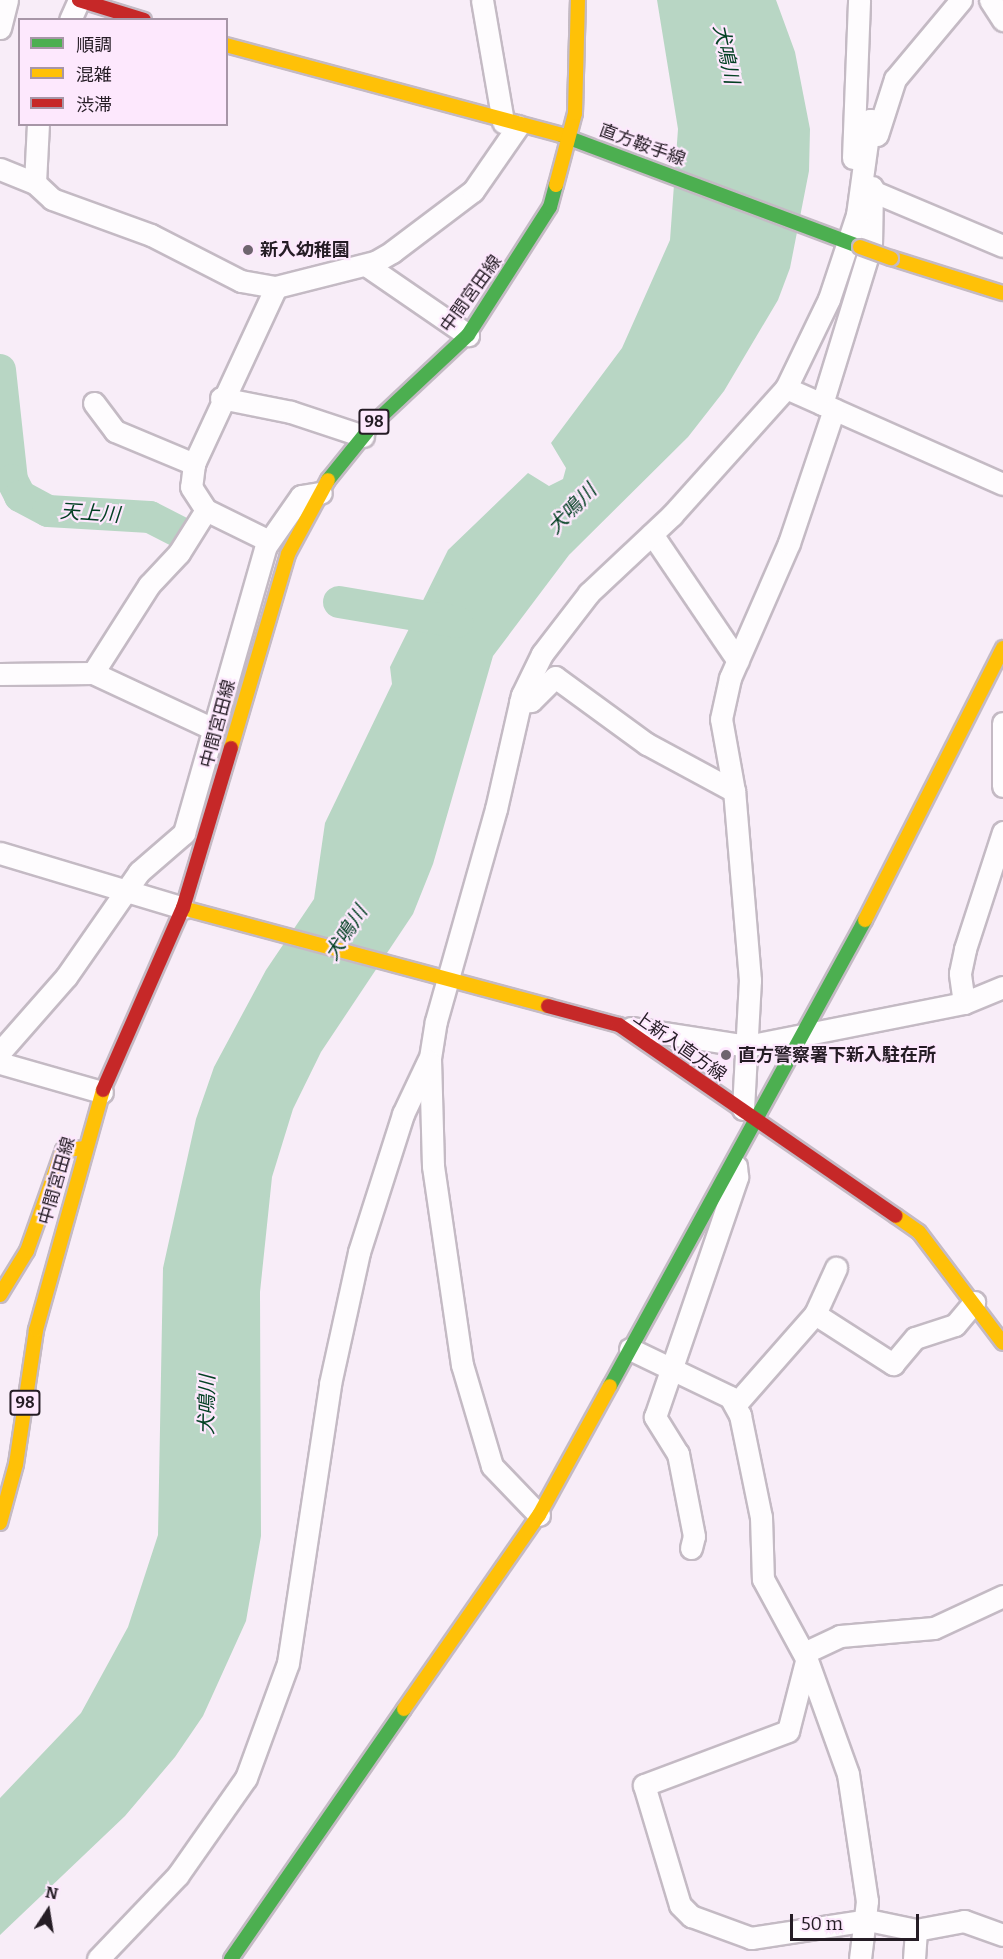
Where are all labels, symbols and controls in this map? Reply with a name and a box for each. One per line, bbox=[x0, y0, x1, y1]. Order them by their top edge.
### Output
legend bbox=[18, 18, 228, 126]
water label: 犬鳴川 bbox=[708, 22, 744, 86]
text: 順調 bbox=[76, 34, 112, 56]
text: 混雑 bbox=[76, 64, 112, 86]
text: 渋滞 bbox=[76, 94, 112, 116]
street label: 直方鞍手線 bbox=[596, 119, 688, 171]
place label: 新入幼稚園 bbox=[260, 239, 350, 261]
marker: 新入幼稚園 bbox=[241, 243, 255, 257]
street label: 中間宮田線 bbox=[436, 251, 506, 337]
road number: 98 bbox=[358, 409, 391, 435]
water label: 犬鳴川 bbox=[543, 479, 601, 539]
water label: 天上川 bbox=[59, 499, 121, 527]
street label: 中間宮田線 bbox=[196, 678, 240, 770]
water label: 犬鳴川 bbox=[320, 901, 372, 965]
street label: 上新入直方線 bbox=[630, 1006, 730, 1086]
place label: 直方警察署下新入駐在所 bbox=[738, 1044, 936, 1066]
marker: 直方警察署下新入駐在所 bbox=[719, 1048, 733, 1062]
street label: 中間宮田線 bbox=[34, 1135, 80, 1227]
water label: 犬鳴川 bbox=[194, 1375, 220, 1435]
road number: 98 bbox=[9, 1390, 42, 1416]
north arrow bbox=[18, 1881, 78, 1941]
text: N bbox=[44, 1882, 60, 1903]
scale bar bbox=[793, 1902, 922, 1940]
text: 50 m bbox=[801, 1913, 843, 1935]

